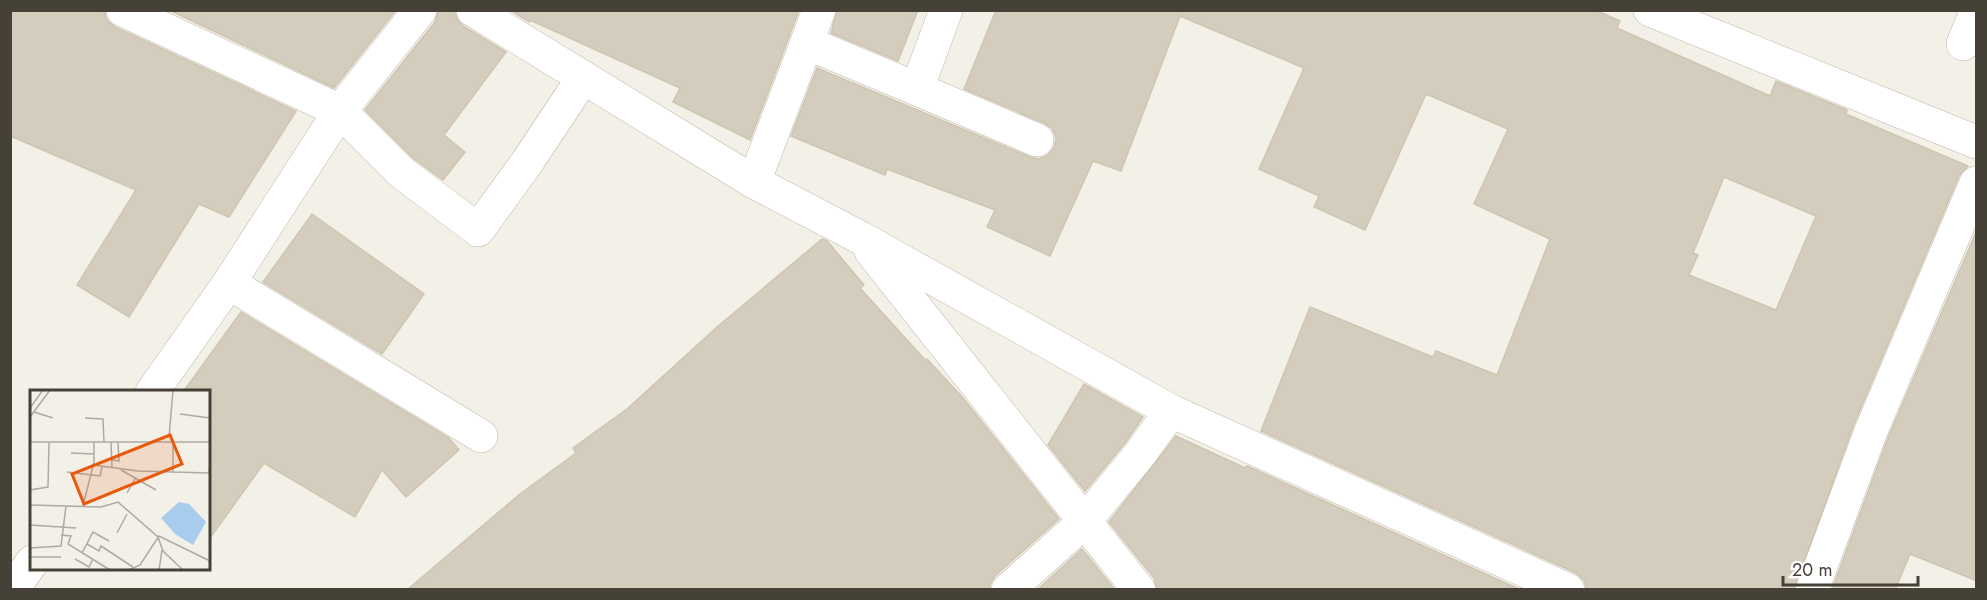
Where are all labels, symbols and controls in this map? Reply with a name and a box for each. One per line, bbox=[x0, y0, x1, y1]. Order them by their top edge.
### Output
inset map bbox=[30, 390, 210, 570]
scale bar bbox=[1783, 549, 1918, 587]
text: 20 m bbox=[1792, 557, 1832, 583]

